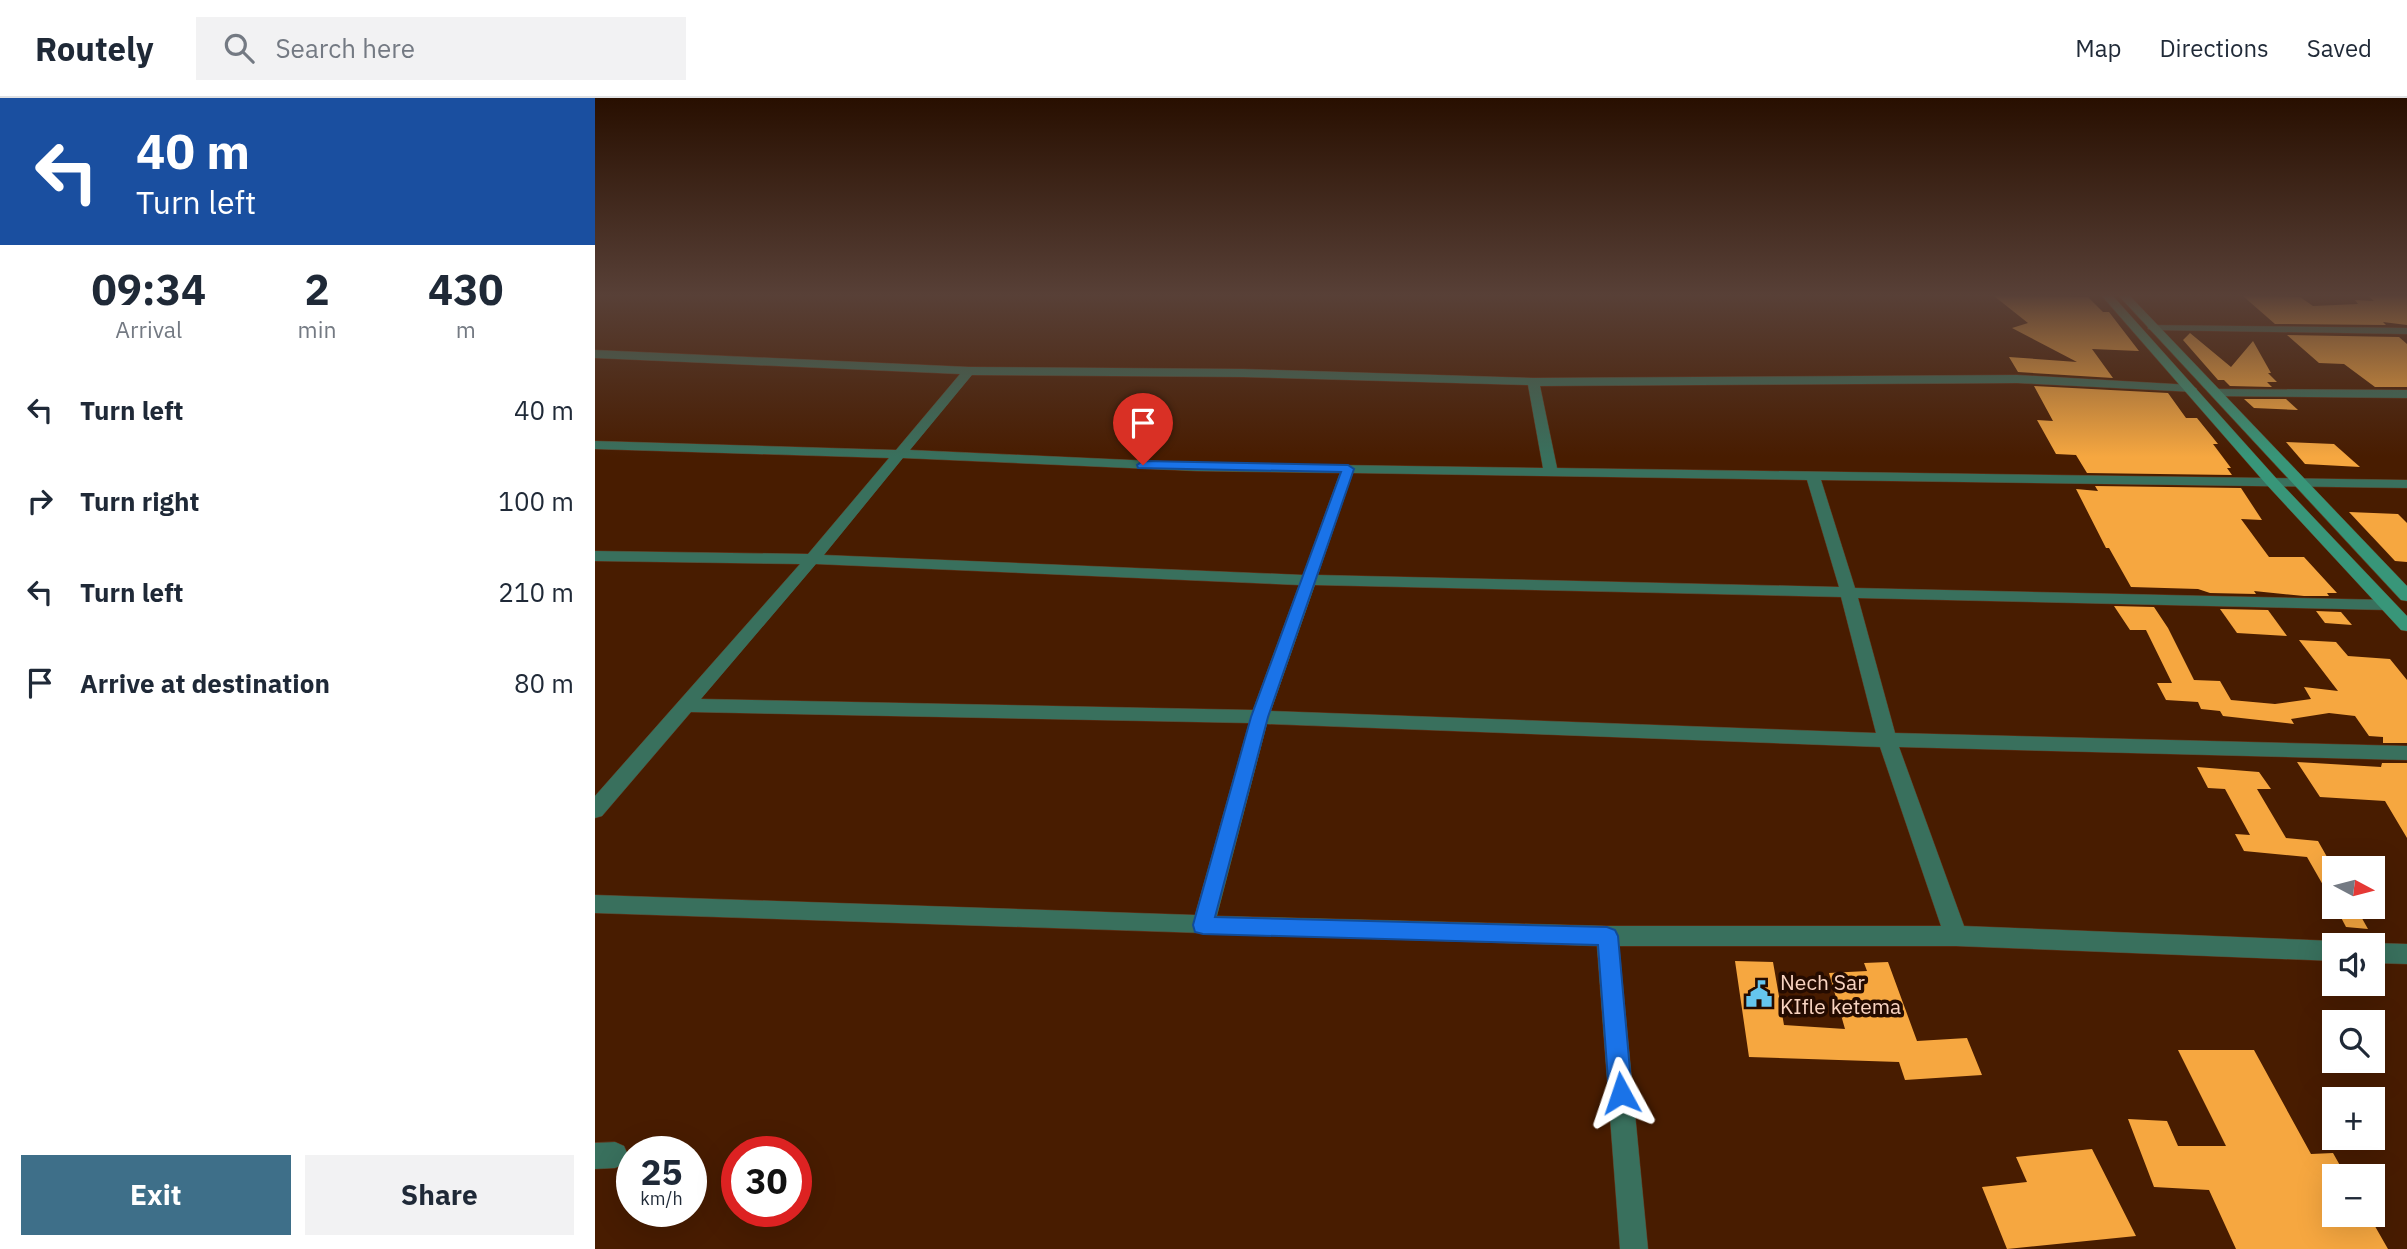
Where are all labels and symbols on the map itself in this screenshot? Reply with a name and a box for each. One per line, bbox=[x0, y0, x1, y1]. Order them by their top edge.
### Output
pin bbox=[1113, 393, 1173, 465]
north arrow bbox=[2322, 856, 2385, 919]
place label: Nech Sar KIfle ketema bbox=[1780, 968, 1901, 1020]
public building icon: Nech Sar KIfle ketema bbox=[1744, 979, 1774, 1009]
position arrow bbox=[1584, 1056, 1658, 1130]
speed limit sign: 30 bbox=[721, 1136, 812, 1227]

